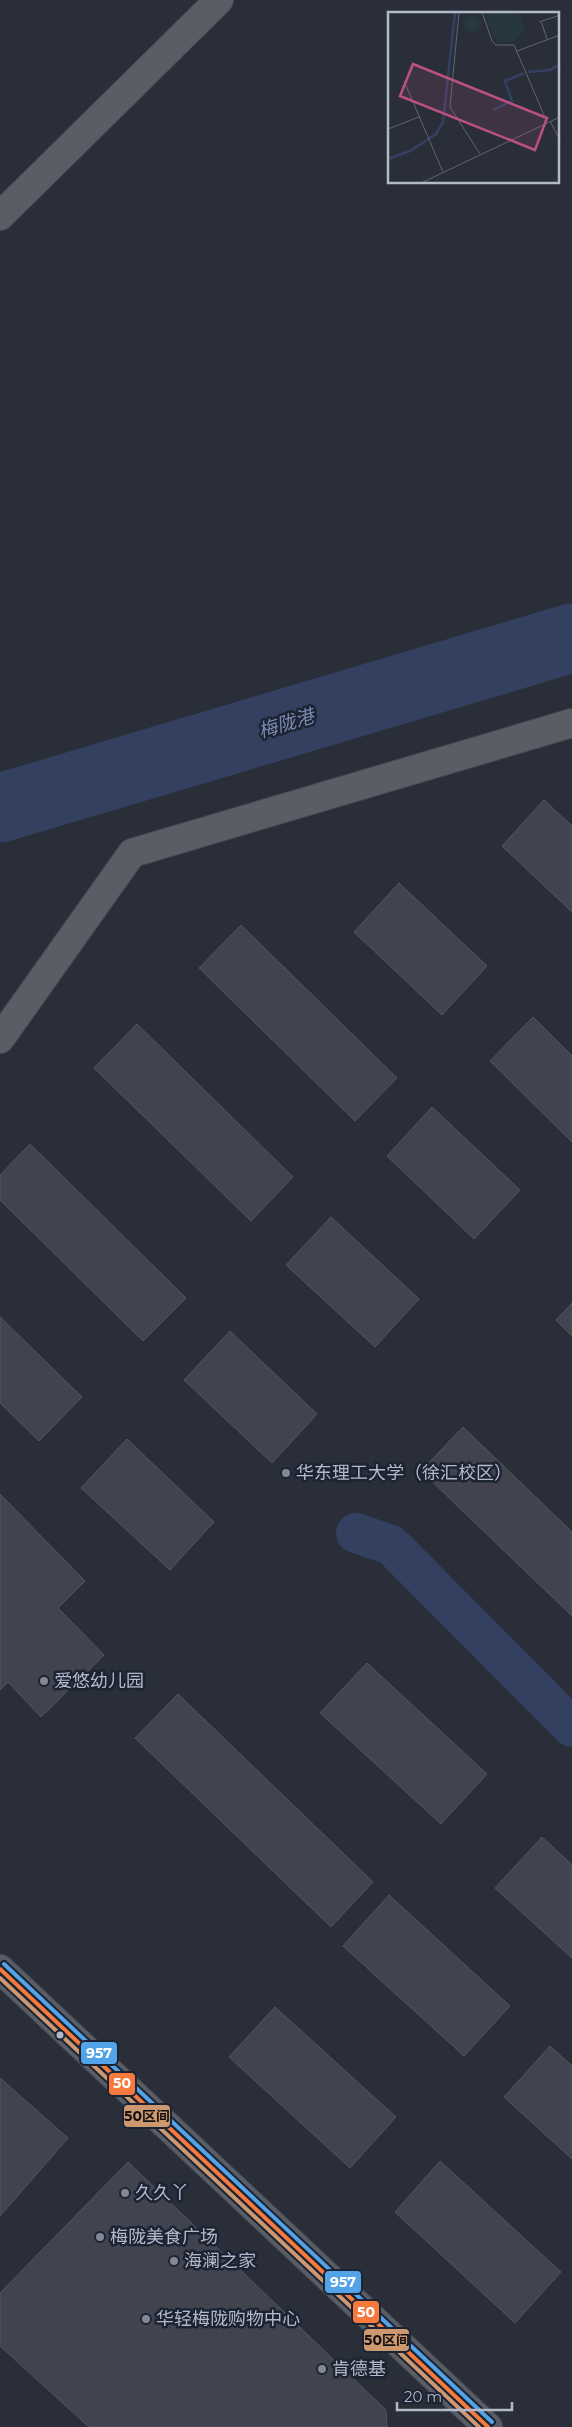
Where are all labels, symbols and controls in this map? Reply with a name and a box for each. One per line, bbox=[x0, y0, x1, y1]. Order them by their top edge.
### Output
inset map bbox=[388, 12, 560, 184]
water label: 梅陇港 bbox=[256, 703, 320, 743]
place label: 华东理工大学（徐汇校区） bbox=[296, 1462, 512, 1484]
marker: 华东理工大学（徐汇校区） bbox=[280, 1467, 292, 1479]
place label: 爱悠幼儿园 bbox=[54, 1670, 144, 1692]
marker: 爱悠幼儿园 bbox=[38, 1675, 50, 1687]
unlabelled marker bbox=[55, 2030, 65, 2040]
line badge: 957 bbox=[80, 2041, 118, 2065]
text: 957 bbox=[86, 2044, 112, 2062]
line badge: 50 bbox=[108, 2072, 136, 2096]
text: 50 bbox=[113, 2074, 131, 2092]
line badge: 50区间 bbox=[123, 2104, 171, 2128]
text: 50区间 bbox=[124, 2107, 170, 2125]
place label: 久久丫 bbox=[135, 2182, 189, 2204]
marker: 久久丫 bbox=[119, 2187, 131, 2199]
place label: 梅陇美食广场 bbox=[110, 2226, 218, 2248]
marker: 梅陇美食广场 bbox=[94, 2231, 106, 2243]
place label: 海澜之家 bbox=[184, 2250, 256, 2272]
marker: 海澜之家 bbox=[168, 2255, 180, 2267]
line badge: 957 bbox=[324, 2270, 362, 2294]
text: 957 bbox=[330, 2273, 356, 2291]
line badge: 50 bbox=[352, 2300, 380, 2324]
text: 50 bbox=[357, 2303, 375, 2321]
place label: 华轻梅陇购物中心 bbox=[156, 2308, 300, 2330]
marker: 华轻梅陇购物中心 bbox=[140, 2313, 152, 2325]
line badge: 50区间 bbox=[363, 2328, 410, 2352]
text: 50区间 bbox=[364, 2331, 410, 2349]
place label: 肯德基 bbox=[332, 2358, 386, 2380]
marker: 肯德基 bbox=[316, 2363, 328, 2375]
scale bar bbox=[397, 2380, 512, 2412]
text: 20 m bbox=[404, 2387, 442, 2406]

